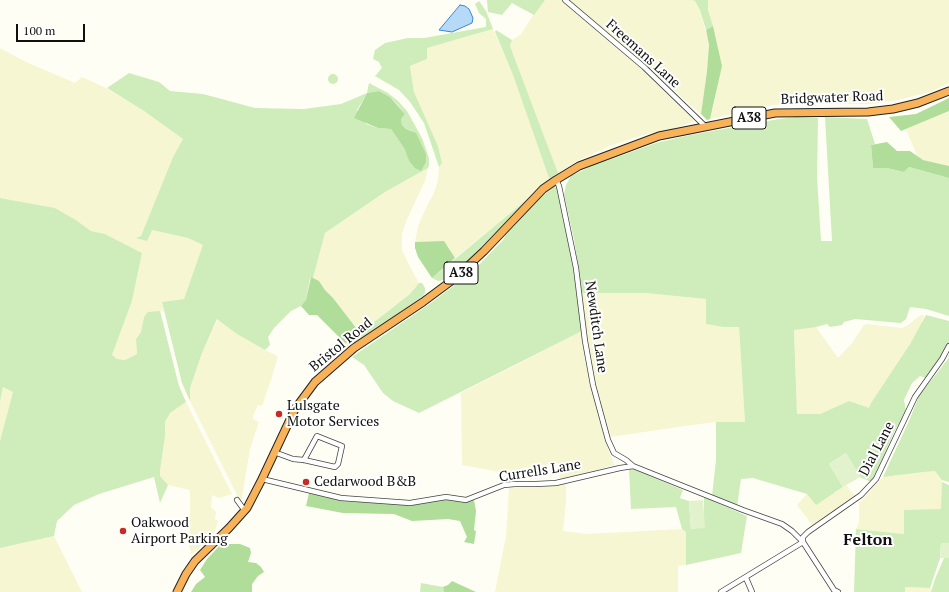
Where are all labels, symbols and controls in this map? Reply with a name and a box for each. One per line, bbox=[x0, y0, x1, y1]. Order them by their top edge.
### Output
scale bar bbox=[18, 16, 87, 42]
street label: Freemans Lane bbox=[602, 16, 684, 92]
text: 100 m bbox=[23, 23, 55, 38]
street label: Bridgwater Road bbox=[780, 88, 884, 108]
road number: A38 bbox=[732, 107, 766, 129]
road number: A38 bbox=[444, 262, 478, 284]
street label: Newditch Lane bbox=[581, 280, 611, 374]
street label: Bristol Road bbox=[306, 315, 376, 375]
place label: Lulsgate Motor Services bbox=[287, 398, 379, 430]
marker: Lulsgate Motor Services bbox=[274, 409, 284, 419]
street label: Dial Lane bbox=[856, 419, 898, 479]
street label: Currells Lane bbox=[498, 456, 582, 486]
place label: Cedarwood B&B bbox=[314, 474, 416, 490]
marker: Cedarwood B&B bbox=[301, 477, 311, 487]
place label: Oakwood Airport Parking bbox=[131, 515, 228, 548]
marker: Oakwood Airport Parking bbox=[118, 526, 128, 536]
district label: Felton bbox=[843, 530, 893, 550]

